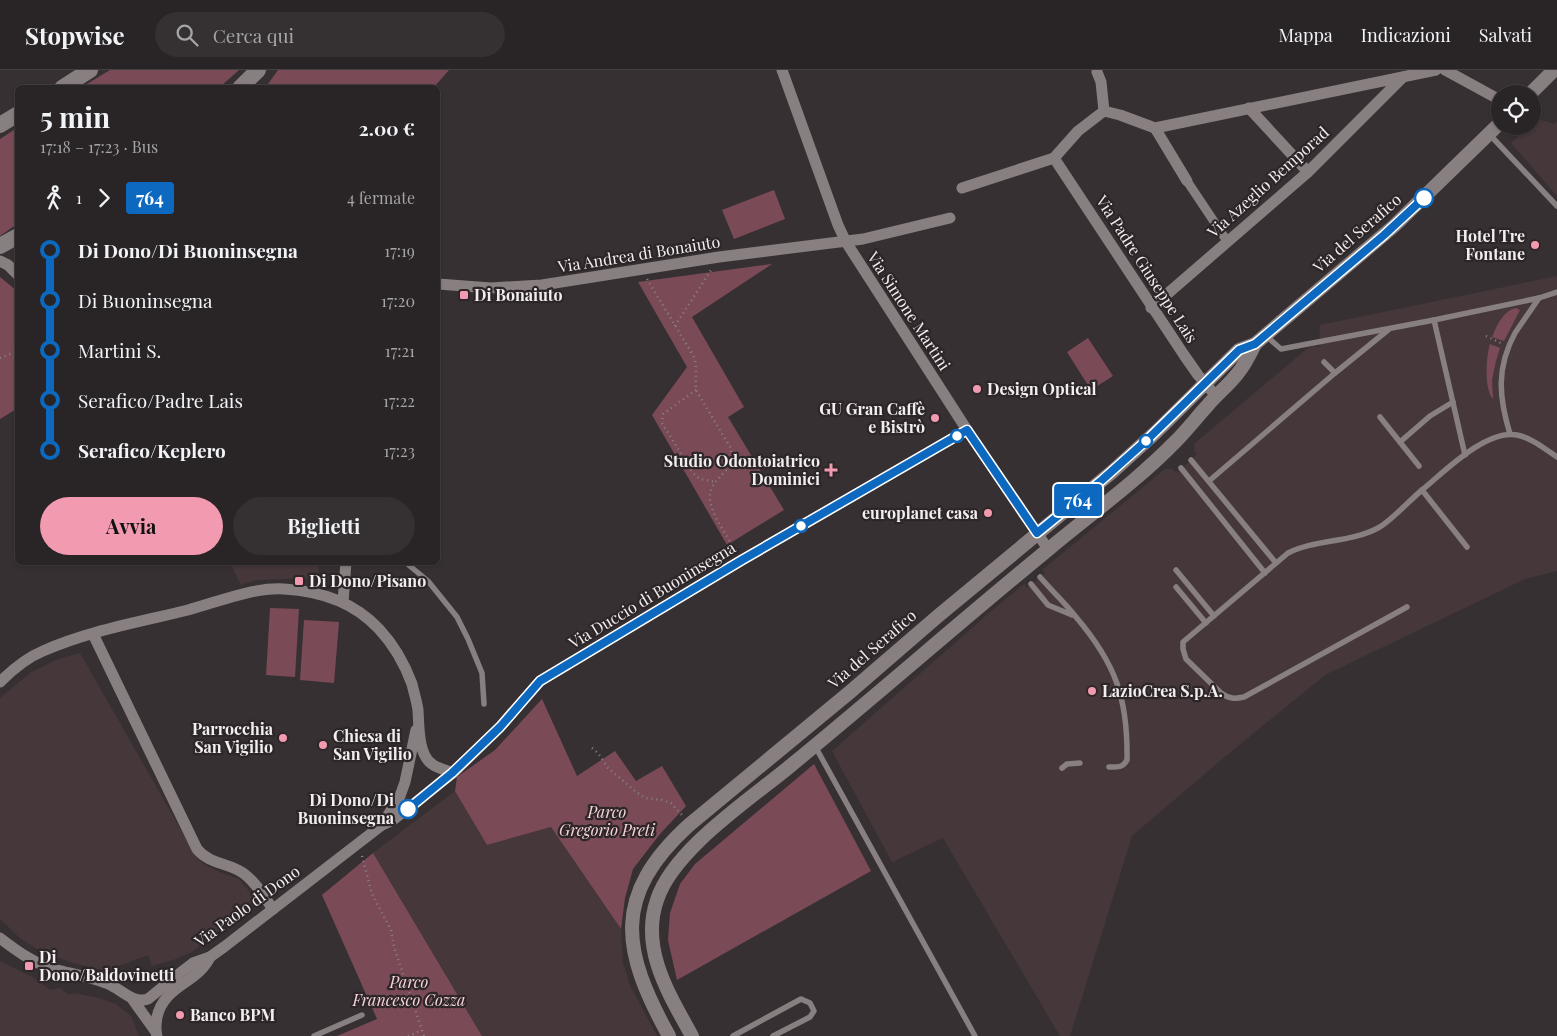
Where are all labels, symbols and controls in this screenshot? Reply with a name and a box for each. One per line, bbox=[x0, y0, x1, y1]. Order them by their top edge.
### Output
search box bbox=[155, 12, 505, 57]
text: Stopwise bbox=[25, 19, 125, 51]
icon: search bbox=[173, 21, 201, 49]
text: Cerca qui bbox=[213, 22, 294, 48]
text: Mappa bbox=[1278, 23, 1333, 47]
text: Indicazioni bbox=[1361, 23, 1451, 47]
text: Salvati bbox=[1479, 23, 1532, 47]
map controls bbox=[1491, 85, 1541, 135]
button: locate bbox=[1491, 85, 1541, 135]
text: 5 min bbox=[40, 98, 110, 135]
text: 2.00 € bbox=[359, 115, 415, 141]
street label: Via Azeglio Bemporad bbox=[1202, 121, 1333, 242]
text: 17:18 – 17:23 · Bus bbox=[40, 136, 158, 157]
icon: walk bbox=[40, 184, 68, 212]
icon: forward bbox=[90, 184, 118, 212]
text: 764 bbox=[136, 186, 164, 210]
text: 1 bbox=[76, 187, 82, 208]
text: 4 fermate bbox=[347, 187, 415, 208]
street label: Via del Serafico bbox=[1307, 188, 1405, 277]
unlabelled marker bbox=[1414, 188, 1434, 208]
street label: Via Padre Giuseppe Lais bbox=[1091, 190, 1203, 347]
place label: Hotel Tre Fontane bbox=[1455, 225, 1525, 264]
street label: Via Andrea di Bonaiuto bbox=[555, 230, 722, 277]
text: Di Dono/Di Buoninsegna bbox=[78, 237, 298, 263]
marker: Hotel Tre Fontane bbox=[1529, 239, 1541, 251]
text: 17:19 bbox=[384, 240, 415, 261]
street label: Via Simone Martini bbox=[863, 246, 956, 374]
place label: Di Bonaiuto bbox=[474, 284, 562, 305]
text: Di Buoninsegna bbox=[78, 287, 213, 313]
marker: Di Bonaiuto bbox=[458, 289, 470, 301]
text: 17:20 bbox=[381, 290, 415, 311]
text: Martini S. bbox=[78, 337, 161, 363]
text: 17:21 bbox=[385, 340, 415, 361]
place label: Design Optical bbox=[987, 378, 1096, 399]
marker: Design Optical bbox=[971, 383, 983, 395]
text: Serafico/Padre Lais bbox=[78, 387, 243, 413]
text: 17:22 bbox=[383, 390, 415, 411]
place label: GU Gran Caffè e Bistrò bbox=[819, 398, 925, 437]
marker: GU Gran Caffè e Bistrò bbox=[929, 412, 941, 424]
unlabelled marker bbox=[950, 429, 964, 443]
unlabelled marker bbox=[1139, 434, 1153, 448]
text: Serafico/Keplero bbox=[78, 437, 226, 463]
text: 17:23 bbox=[383, 440, 415, 461]
place label: Studio Odontoiatrico Dominici bbox=[664, 450, 820, 489]
marker: Studio Odontoiatrico Dominici bbox=[824, 463, 838, 477]
line badge: 764 bbox=[1049, 484, 1107, 516]
text: 764 bbox=[1064, 488, 1092, 512]
button: Avvia bbox=[40, 497, 223, 555]
button: Biglietti bbox=[233, 497, 415, 555]
place label: europlanet casa bbox=[862, 502, 979, 523]
marker: europlanet casa bbox=[982, 507, 994, 519]
unlabelled marker bbox=[794, 519, 808, 533]
street label: Via Duccio di Buoninsegna bbox=[564, 536, 739, 653]
place label: Di Dono/Pisano bbox=[309, 570, 426, 591]
marker: Di Dono/Pisano bbox=[293, 575, 305, 587]
street label: Via del Serafico bbox=[822, 604, 920, 693]
place label: LazioCrea S.p.A. bbox=[1102, 680, 1223, 701]
marker: LazioCrea S.p.A. bbox=[1086, 685, 1098, 697]
place label: Parrocchia San Vigilio bbox=[192, 718, 274, 757]
place label: Chiesa di San Vigilio bbox=[333, 725, 412, 764]
marker: Parrocchia San Vigilio bbox=[277, 732, 289, 744]
marker: Chiesa di San Vigilio bbox=[317, 739, 329, 751]
place label: Di Dono/Di Buoninsegna bbox=[297, 789, 395, 828]
marker: Di Dono/Di Buoninsegna bbox=[398, 799, 418, 819]
park label: Parco Gregorio Preti bbox=[559, 801, 656, 840]
street label: Via Paolo di Dono bbox=[189, 860, 304, 952]
place label: Di Dono/Baldovinetti bbox=[39, 946, 174, 985]
marker: Di Dono/Baldovinetti bbox=[23, 960, 35, 972]
park label: Parco Francesco Cozza bbox=[352, 971, 465, 1010]
place label: Banco BPM bbox=[190, 1004, 275, 1025]
marker: Banco BPM bbox=[174, 1009, 186, 1021]

